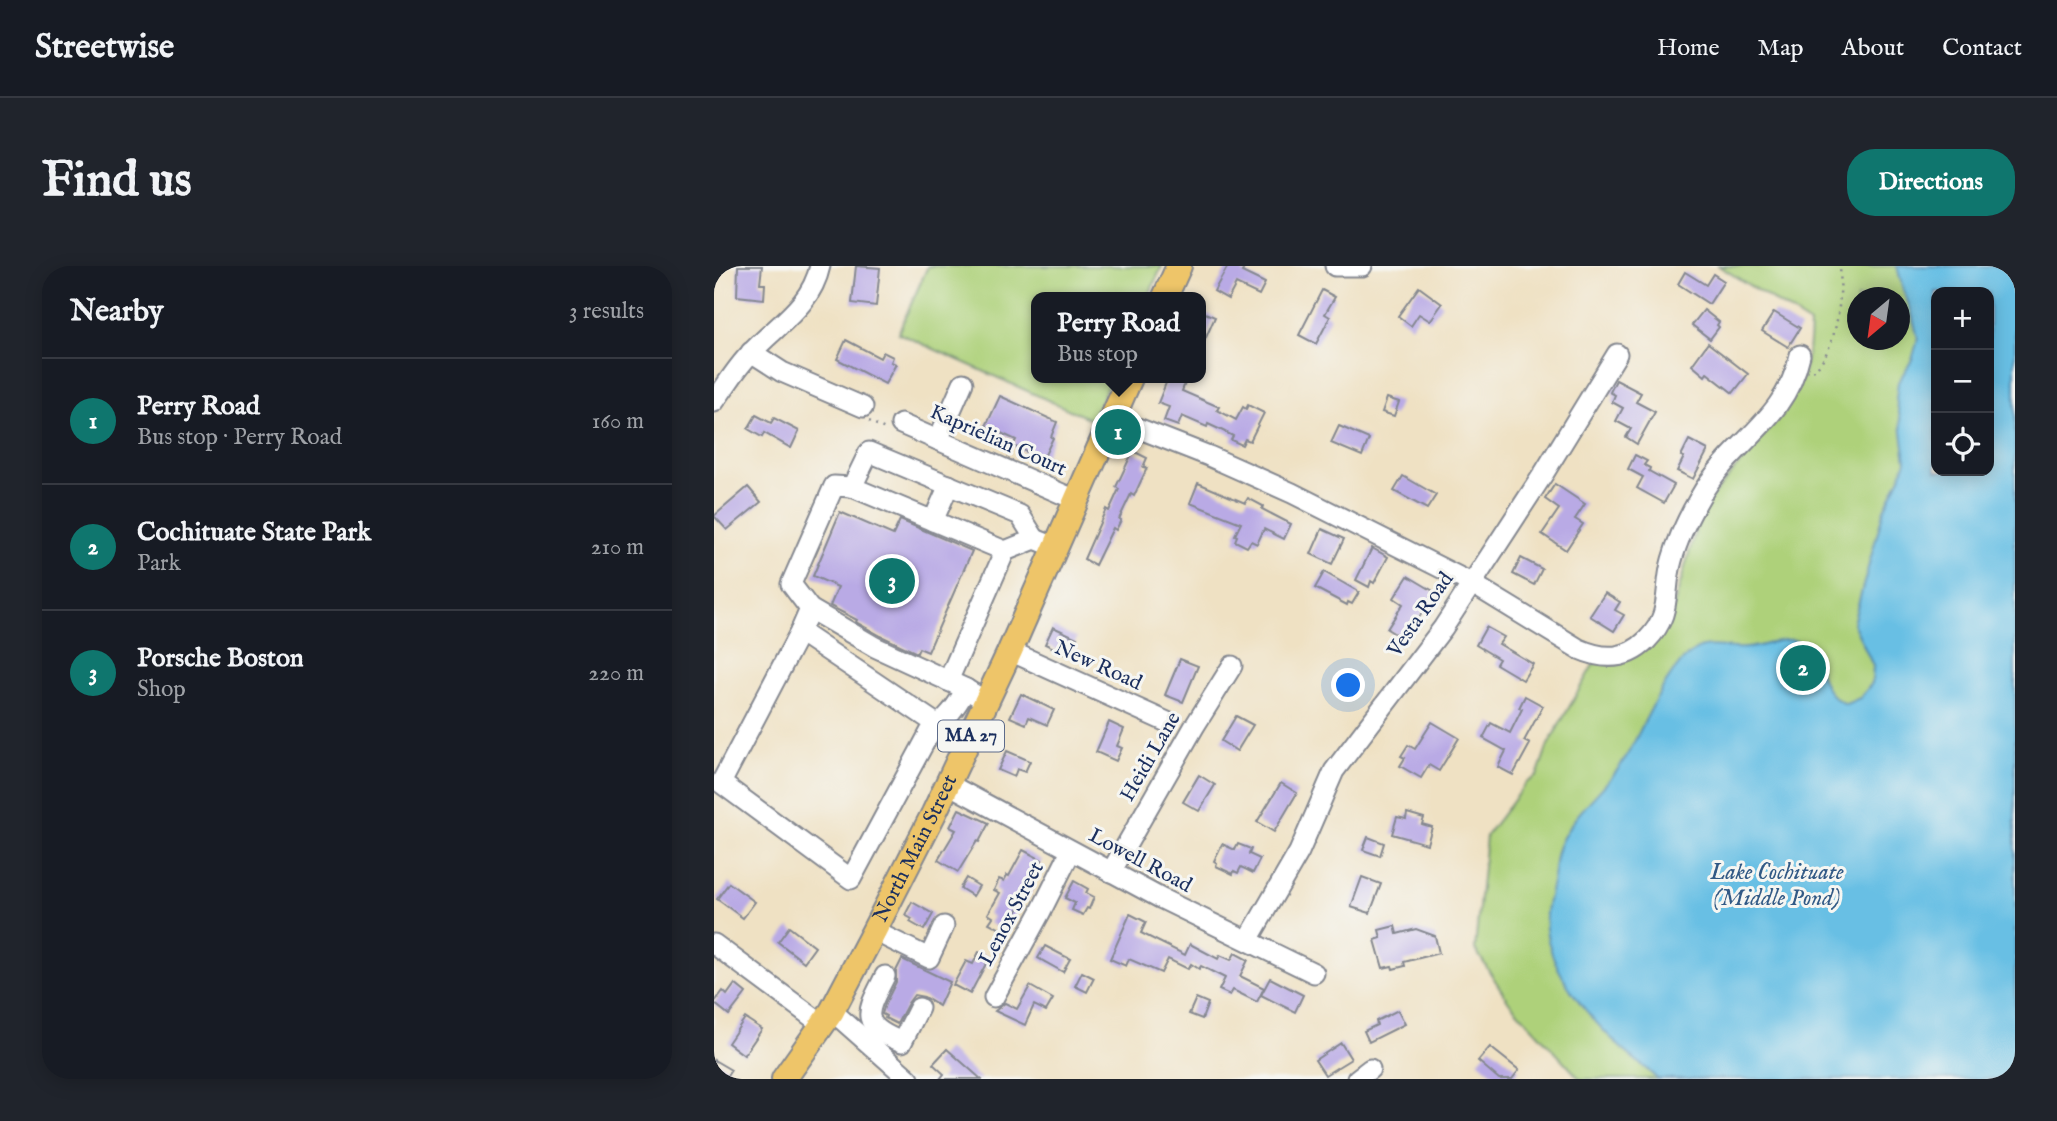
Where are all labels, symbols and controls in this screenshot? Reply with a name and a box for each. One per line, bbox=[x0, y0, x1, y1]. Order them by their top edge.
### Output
text: Streetwise bbox=[35, 27, 174, 69]
text: Home bbox=[1657, 33, 1720, 64]
text: Map bbox=[1758, 33, 1804, 64]
text: About bbox=[1842, 33, 1904, 64]
text: Contact bbox=[1942, 33, 2022, 64]
button: Directions bbox=[1847, 149, 2015, 216]
text: Find us bbox=[42, 151, 192, 213]
north arrow bbox=[1847, 287, 1910, 350]
map controls bbox=[1931, 287, 1994, 476]
button: + bbox=[1931, 287, 1994, 350]
popup bbox=[1031, 292, 1206, 383]
text: Nearby bbox=[70, 293, 163, 331]
text: 3 results bbox=[569, 297, 644, 326]
text: Perry Road bbox=[1057, 307, 1180, 340]
text: Bus stop bbox=[1057, 340, 1138, 369]
button: − bbox=[1931, 350, 1994, 413]
text: Perry Road bbox=[137, 390, 260, 423]
street label: Kaprielian Court bbox=[925, 399, 1071, 483]
pin: 1 bbox=[1095, 406, 1141, 458]
text: 1 bbox=[89, 407, 97, 436]
text: 160 m bbox=[592, 407, 644, 436]
button: locate bbox=[1931, 413, 1994, 476]
text: Bus stop · Perry Road bbox=[137, 423, 342, 452]
text: Cochituate State Park bbox=[137, 516, 371, 549]
text: 2 bbox=[88, 533, 98, 562]
text: 210 m bbox=[591, 533, 644, 562]
text: Park bbox=[137, 549, 181, 578]
pin: 3 bbox=[869, 555, 915, 607]
street label: Vesta Road bbox=[1381, 566, 1461, 664]
street label: New Road bbox=[1050, 635, 1147, 698]
text: Porsche Boston bbox=[137, 642, 304, 675]
pin: 2 bbox=[1780, 642, 1826, 694]
text: 3 bbox=[89, 659, 97, 688]
text: 220 m bbox=[588, 659, 644, 688]
your location bbox=[1331, 668, 1365, 702]
text: Shop bbox=[137, 675, 186, 704]
street label: Heidi Lane bbox=[1115, 707, 1188, 807]
road number: MA 27 bbox=[938, 720, 1004, 751]
street label: North Main Street bbox=[867, 770, 964, 927]
street label: Lowell Road bbox=[1084, 823, 1197, 900]
street label: Lenox Street bbox=[973, 857, 1051, 971]
water label: Lake Cochituate (Middle Pond) bbox=[1709, 858, 1844, 913]

